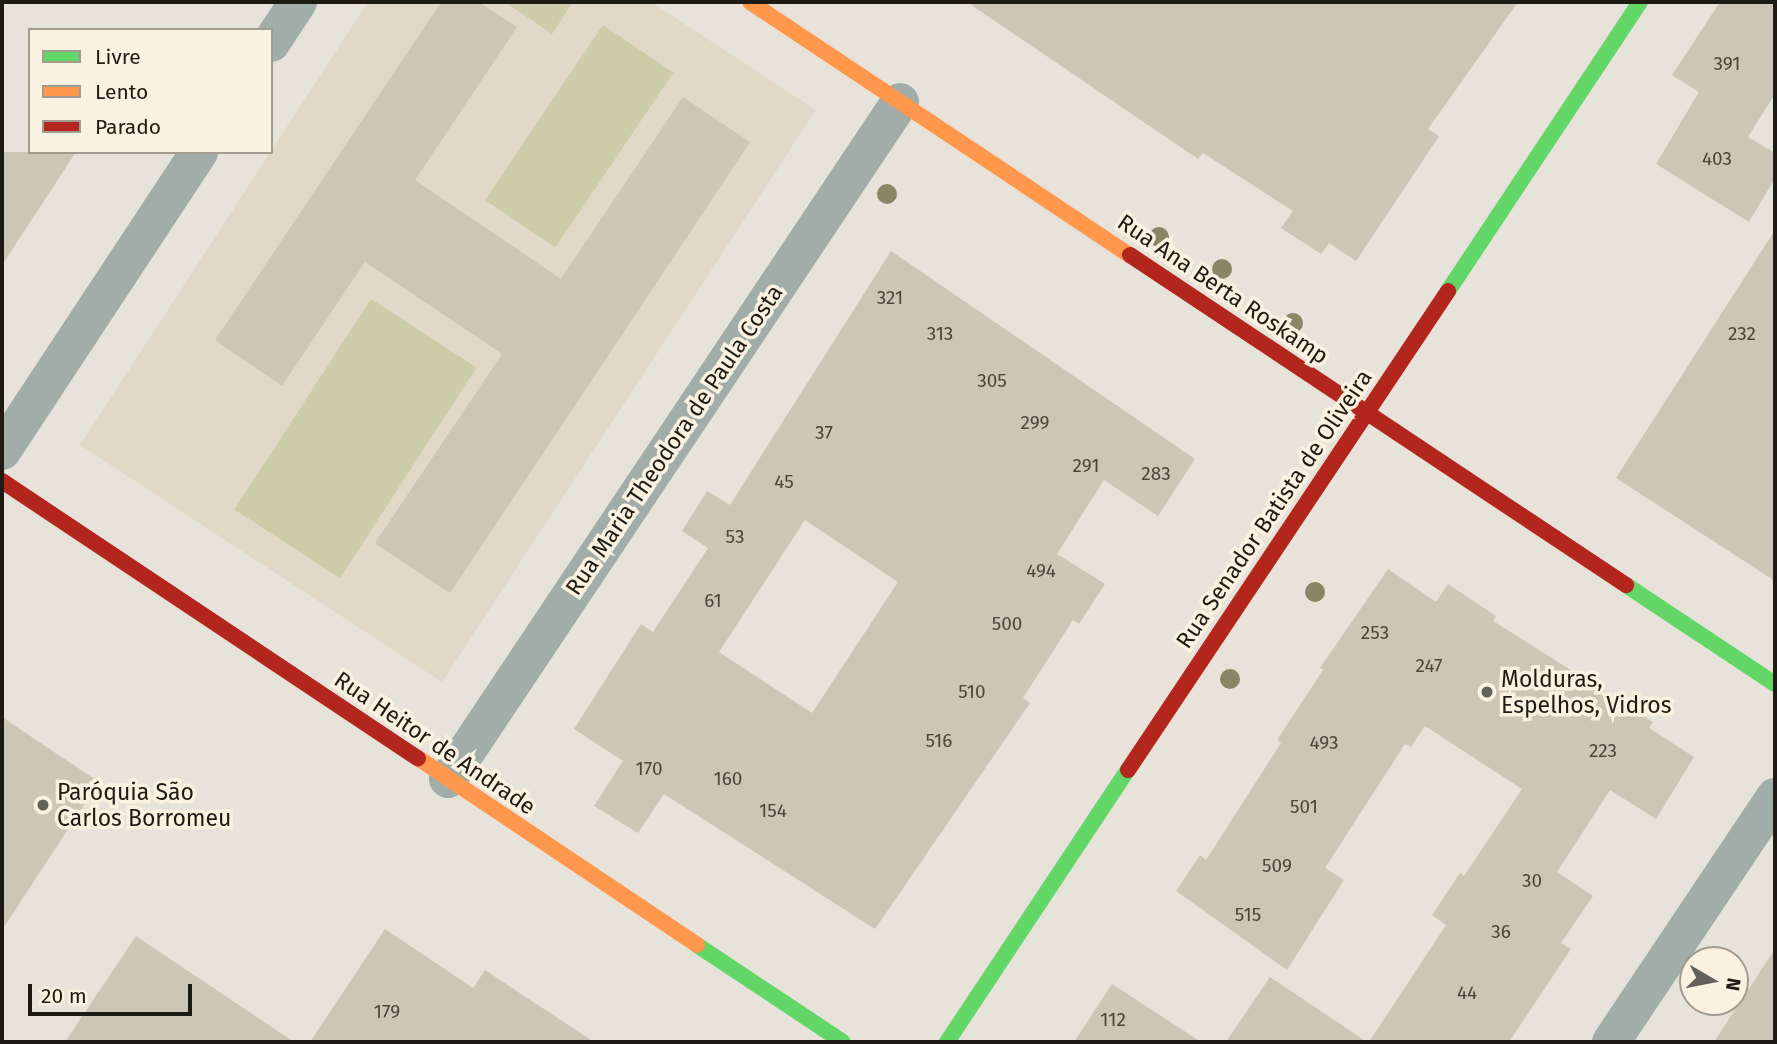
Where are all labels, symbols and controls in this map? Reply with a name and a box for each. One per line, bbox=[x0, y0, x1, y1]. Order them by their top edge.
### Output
legend bbox=[28, 28, 273, 154]
text: Livre bbox=[95, 44, 141, 70]
house number: 391 bbox=[1713, 53, 1741, 75]
text: Lento bbox=[95, 79, 148, 105]
text: Parado bbox=[95, 114, 161, 140]
house number: 403 bbox=[1702, 148, 1732, 170]
street label: Rua Ana Berta Roskamp bbox=[1112, 208, 1334, 370]
street label: Rua Maria Theodora de Paula Costa bbox=[560, 280, 788, 600]
house number: 321 bbox=[877, 287, 903, 309]
house number: 313 bbox=[927, 323, 953, 345]
house number: 232 bbox=[1728, 323, 1756, 345]
street label: Rua Senador Batista de Oliveira bbox=[1170, 364, 1378, 654]
house number: 305 bbox=[977, 370, 1007, 392]
house number: 299 bbox=[1020, 412, 1050, 434]
house number: 37 bbox=[815, 422, 833, 444]
house number: 291 bbox=[1072, 455, 1100, 477]
house number: 283 bbox=[1141, 463, 1171, 485]
house number: 45 bbox=[774, 471, 794, 493]
house number: 53 bbox=[726, 526, 744, 548]
house number: 494 bbox=[1026, 560, 1056, 582]
house number: 61 bbox=[704, 590, 722, 612]
house number: 500 bbox=[992, 613, 1022, 635]
house number: 253 bbox=[1361, 622, 1389, 644]
house number: 247 bbox=[1416, 655, 1442, 677]
street label: Rua Heitor de Andrade bbox=[329, 665, 541, 821]
place label: Molduras, Espelhos, Vidros bbox=[1501, 665, 1672, 719]
house number: 510 bbox=[958, 681, 986, 703]
marker: Molduras, Espelhos, Vidros bbox=[1479, 684, 1495, 700]
house number: 516 bbox=[926, 730, 952, 752]
house number: 493 bbox=[1310, 732, 1338, 754]
house number: 223 bbox=[1589, 740, 1617, 762]
house number: 170 bbox=[635, 758, 663, 780]
house number: 160 bbox=[714, 768, 742, 790]
place label: Paróquia São Carlos Borromeu bbox=[57, 778, 231, 832]
house number: 501 bbox=[1290, 796, 1318, 818]
marker: Paróquia São Carlos Borromeu bbox=[35, 797, 51, 813]
house number: 154 bbox=[759, 800, 787, 822]
house number: 509 bbox=[1262, 855, 1292, 877]
house number: 30 bbox=[1522, 870, 1542, 892]
house number: 515 bbox=[1235, 904, 1261, 926]
house number: 36 bbox=[1491, 921, 1511, 943]
north arrow bbox=[1679, 946, 1749, 1016]
scale bar bbox=[32, 970, 196, 1014]
text: N bbox=[1721, 976, 1746, 993]
house number: 44 bbox=[1457, 982, 1477, 1004]
text: 20 m bbox=[41, 983, 87, 1009]
house number: 179 bbox=[374, 1001, 400, 1023]
house number: 112 bbox=[1100, 1009, 1126, 1031]

